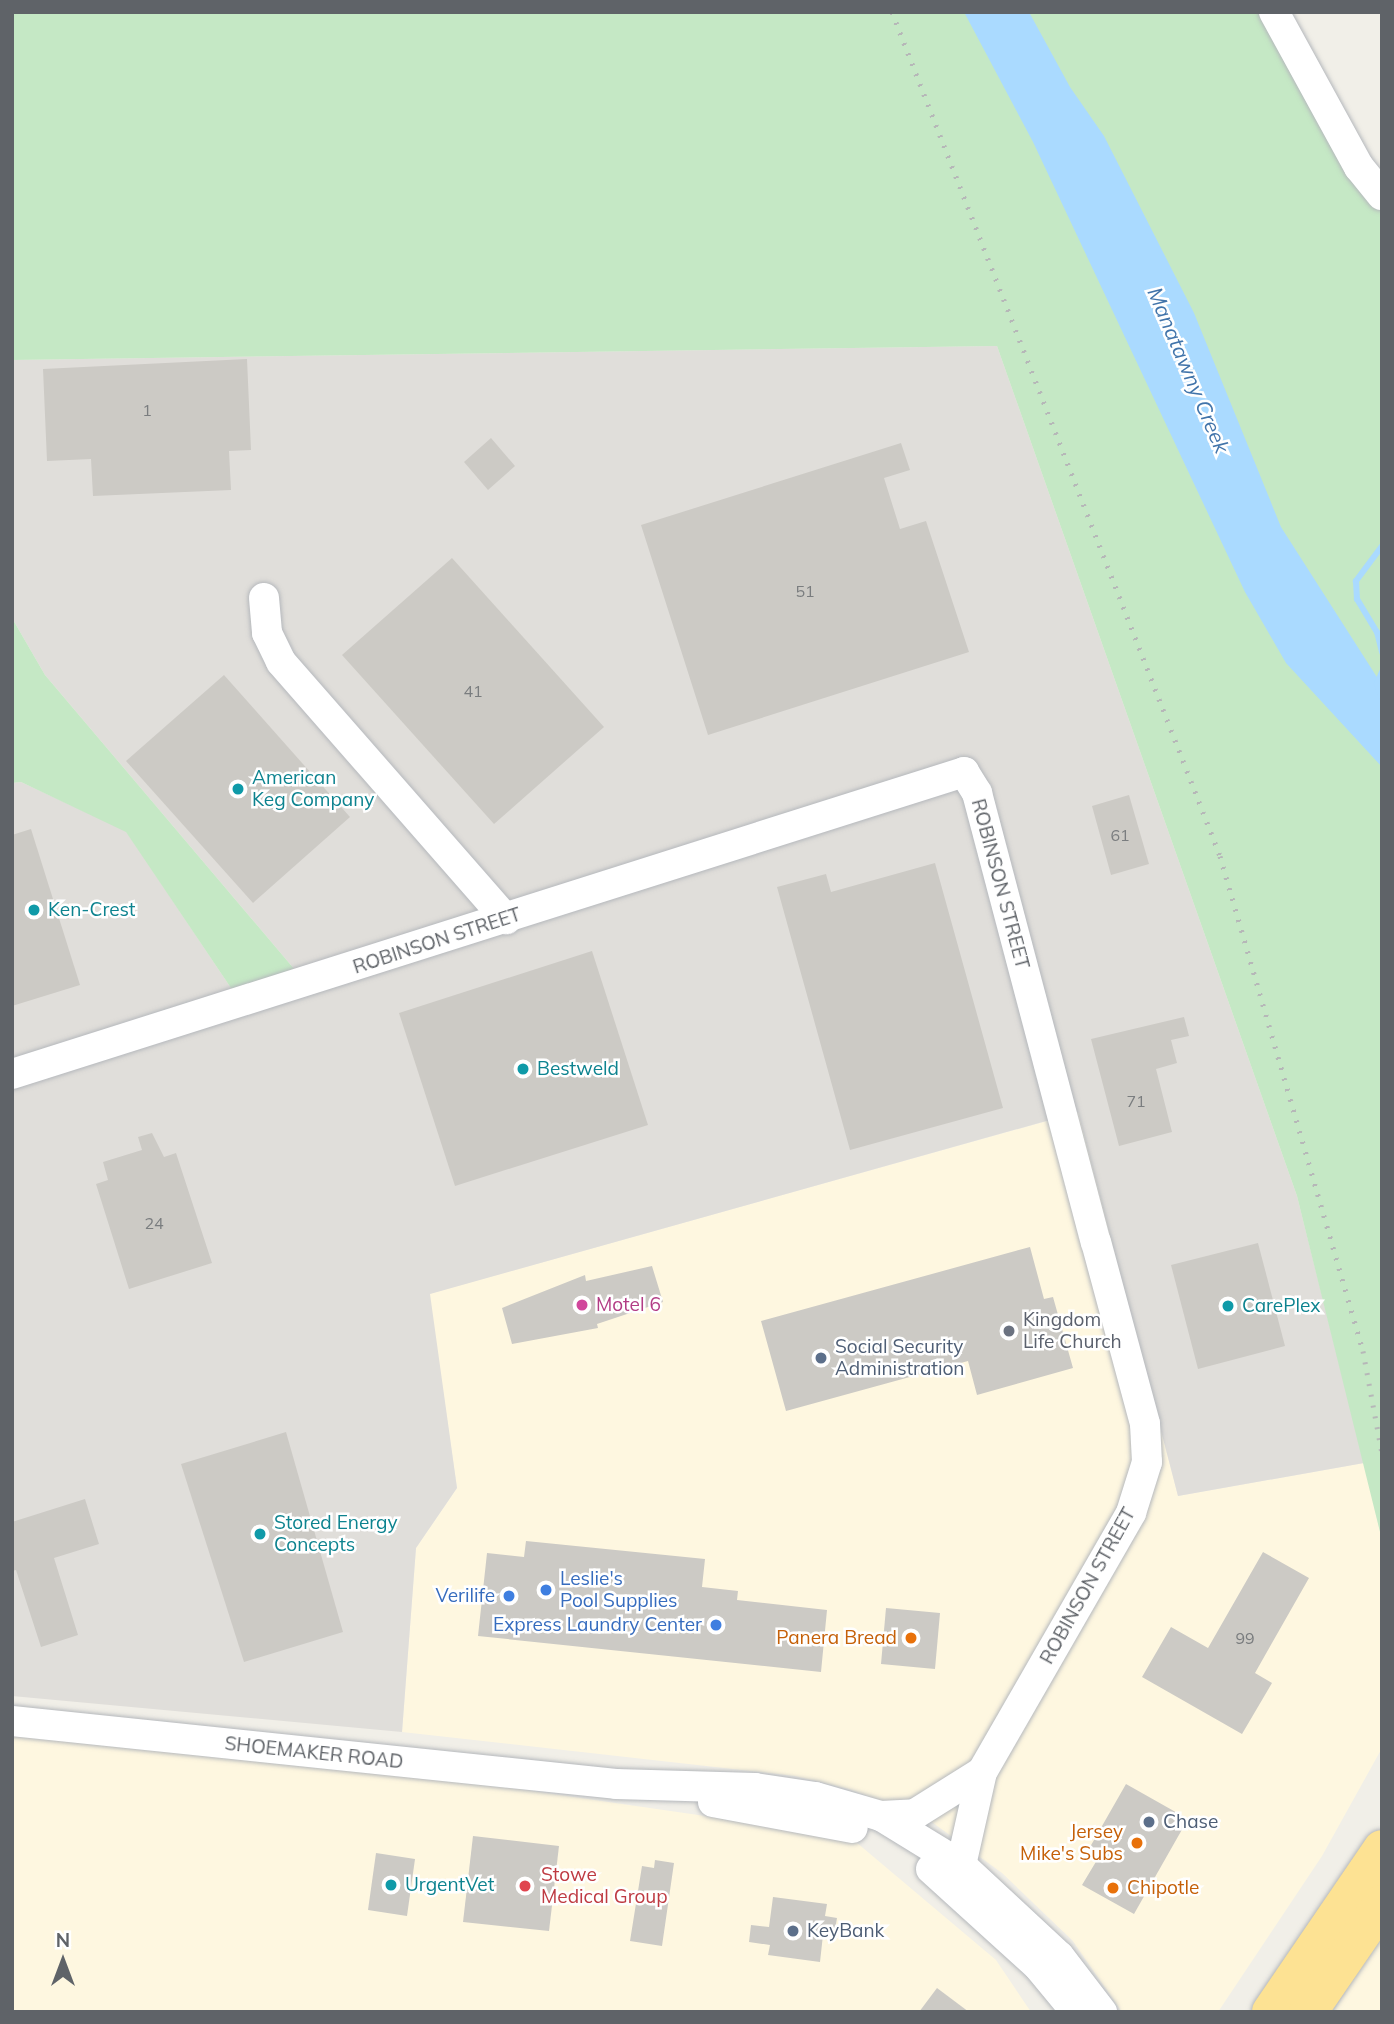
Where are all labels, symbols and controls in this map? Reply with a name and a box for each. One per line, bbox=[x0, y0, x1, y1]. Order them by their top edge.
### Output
water label: Manatawny Creek bbox=[1143, 283, 1235, 457]
house number: 1 bbox=[142, 400, 152, 420]
house number: 51 bbox=[795, 581, 815, 601]
house number: 41 bbox=[463, 681, 483, 701]
place label: American Keg Company bbox=[252, 767, 374, 811]
marker: American Keg Company bbox=[230, 781, 246, 797]
street label: ROBINSON STREET bbox=[966, 796, 1034, 972]
house number: 61 bbox=[1110, 825, 1130, 845]
place label: Ken-Crest bbox=[48, 899, 136, 921]
marker: Ken-Crest bbox=[26, 902, 42, 918]
street label: ROBINSON STREET bbox=[350, 903, 524, 979]
place label: Bestweld bbox=[537, 1058, 619, 1080]
marker: Bestweld bbox=[515, 1061, 531, 1077]
house number: 71 bbox=[1126, 1091, 1146, 1111]
house number: 24 bbox=[144, 1213, 164, 1233]
place label: Motel 6 bbox=[596, 1294, 661, 1316]
place label: CarePlex bbox=[1242, 1295, 1321, 1317]
marker: Motel 6 bbox=[574, 1297, 590, 1313]
marker: CarePlex bbox=[1220, 1298, 1236, 1314]
place label: Kingdom Life Church bbox=[1023, 1309, 1122, 1353]
marker: Kingdom Life Church bbox=[1001, 1323, 1017, 1339]
place label: Social Security Administration bbox=[835, 1336, 964, 1380]
marker: Social Security Administration bbox=[813, 1350, 829, 1366]
street label: ROBINSON STREET bbox=[1036, 1504, 1140, 1668]
place label: Stored Energy Concepts bbox=[274, 1512, 398, 1556]
marker: Stored Energy Concepts bbox=[252, 1526, 268, 1542]
place label: Leslie's Pool Supplies bbox=[560, 1568, 678, 1612]
marker: Leslie's Pool Supplies bbox=[538, 1582, 554, 1598]
place label: Verilife bbox=[436, 1585, 495, 1607]
marker: Verilife bbox=[501, 1588, 517, 1604]
place label: Express Laundry Center bbox=[493, 1614, 702, 1636]
marker: Express Laundry Center bbox=[708, 1617, 724, 1633]
place label: Panera Bread bbox=[776, 1627, 897, 1649]
house number: 99 bbox=[1235, 1628, 1255, 1648]
marker: Panera Bread bbox=[903, 1630, 919, 1646]
street label: SHOEMAKER ROAD bbox=[224, 1732, 404, 1774]
place label: Chase bbox=[1163, 1811, 1218, 1833]
marker: Chase bbox=[1141, 1814, 1157, 1830]
place label: Jersey Mike's Subs bbox=[1020, 1821, 1123, 1865]
marker: Jersey Mike's Subs bbox=[1129, 1835, 1145, 1851]
place label: Stowe Medical Group bbox=[541, 1864, 668, 1908]
place label: UrgentVet bbox=[405, 1874, 494, 1896]
marker: Stowe Medical Group bbox=[515, 1876, 535, 1896]
marker: UrgentVet bbox=[383, 1877, 399, 1893]
place label: Chipotle bbox=[1127, 1877, 1199, 1899]
marker: Chipotle bbox=[1105, 1880, 1121, 1896]
place label: KeyBank bbox=[807, 1920, 884, 1942]
marker: KeyBank bbox=[785, 1923, 801, 1939]
north arrow bbox=[28, 1926, 98, 1996]
text: N bbox=[56, 1928, 70, 1952]

